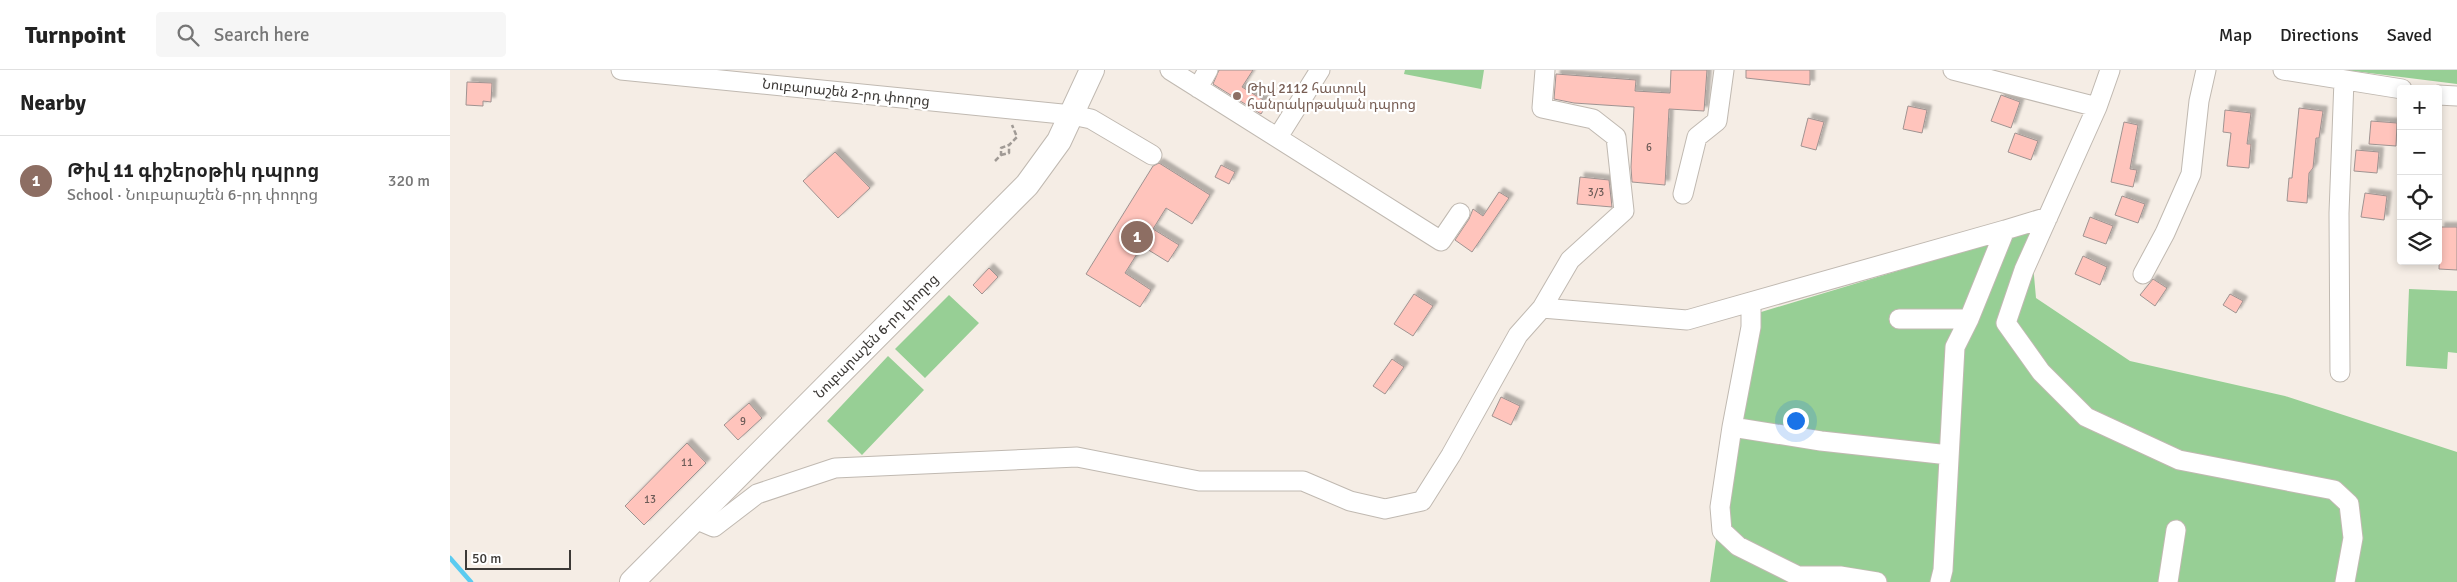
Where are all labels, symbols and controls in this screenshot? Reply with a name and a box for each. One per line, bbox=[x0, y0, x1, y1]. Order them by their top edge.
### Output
search box bbox=[156, 12, 506, 57]
text: Turnpoint bbox=[25, 20, 126, 50]
icon: search bbox=[174, 21, 202, 49]
text: Search here bbox=[214, 23, 309, 47]
text: Map bbox=[2219, 24, 2252, 46]
text: Directions bbox=[2280, 24, 2359, 46]
text: Saved bbox=[2387, 24, 2432, 46]
street label: Նուբարաշեն 2-րդ փողոց bbox=[761, 75, 931, 110]
place label: Թիվ 2112 հատուկ հանրակրթական դպրոց bbox=[1247, 80, 1416, 113]
map controls bbox=[2397, 85, 2442, 265]
button: + bbox=[2397, 85, 2442, 130]
text: Nearby bbox=[20, 90, 86, 116]
marker: Թիվ 2112 հատուկ հանրակրթական դպրոց bbox=[1231, 90, 1243, 102]
button: − bbox=[2397, 130, 2442, 175]
house number: 6 bbox=[1646, 141, 1652, 154]
text: Թիվ 11 գիշերօթիկ դպրոց bbox=[67, 159, 319, 183]
text: 1 bbox=[32, 171, 40, 191]
text: 320 m bbox=[388, 171, 430, 191]
button: locate bbox=[2397, 175, 2442, 220]
text: School · Նուբարաշեն 6-րդ փողոց bbox=[67, 185, 318, 205]
house number: 3/3 bbox=[1588, 186, 1604, 199]
pin: 1 bbox=[1121, 218, 1153, 256]
button: layers bbox=[2397, 220, 2442, 265]
street label: Նուբարաշեն 6-րդ փողոց bbox=[811, 271, 942, 402]
your location bbox=[1783, 408, 1809, 434]
house number: 9 bbox=[740, 415, 746, 428]
house number: 11 bbox=[681, 456, 693, 469]
house number: 13 bbox=[644, 493, 656, 506]
scale bar bbox=[465, 547, 571, 570]
text: 50 m bbox=[472, 550, 501, 567]

